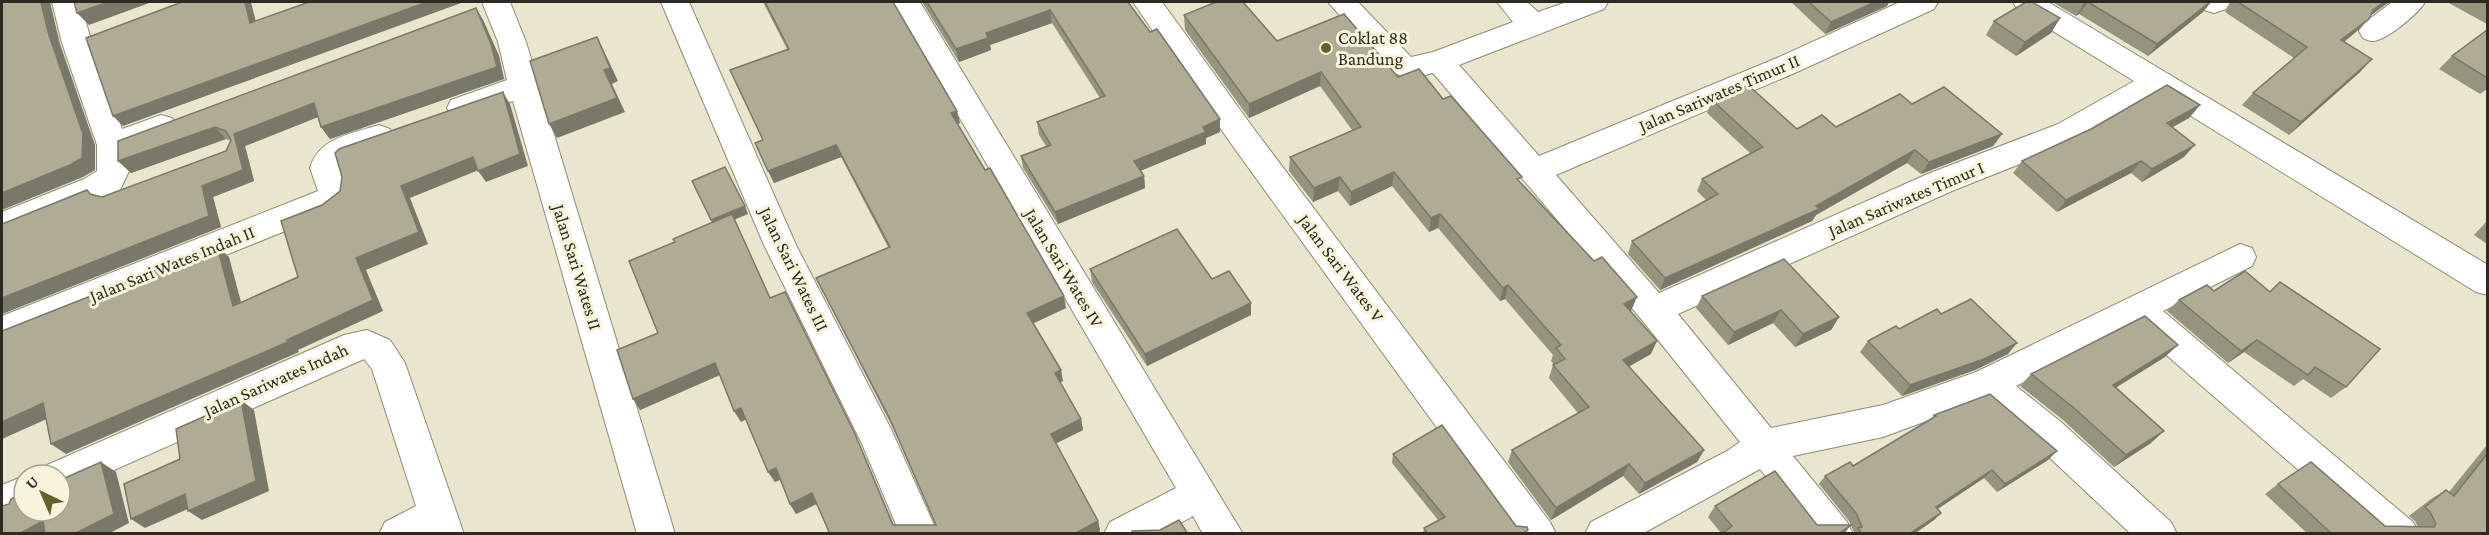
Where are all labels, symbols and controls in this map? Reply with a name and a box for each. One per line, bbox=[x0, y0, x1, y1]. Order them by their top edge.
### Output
place label: Coklat 88 Bandung bbox=[1338, 28, 1408, 69]
marker: Coklat 88 Bandung bbox=[1319, 41, 1333, 55]
street label: Jalan Sariwates Timur II bbox=[1634, 50, 1802, 137]
street label: Jalan Sariwates Timur I bbox=[1823, 157, 1987, 242]
street label: Jalan Sari Wates II bbox=[548, 200, 606, 332]
street label: Jalan Sari Wates III bbox=[754, 202, 833, 334]
street label: Jalan Sari Wates IV bbox=[1020, 203, 1108, 332]
street label: Jalan Sari Wates V bbox=[1293, 209, 1388, 326]
street label: Jalan Sari Wates Indah II bbox=[85, 222, 257, 307]
street label: Jalan Sariwates Indah bbox=[199, 339, 352, 422]
north arrow bbox=[12, 463, 72, 523]
text: U bbox=[22, 473, 42, 492]

